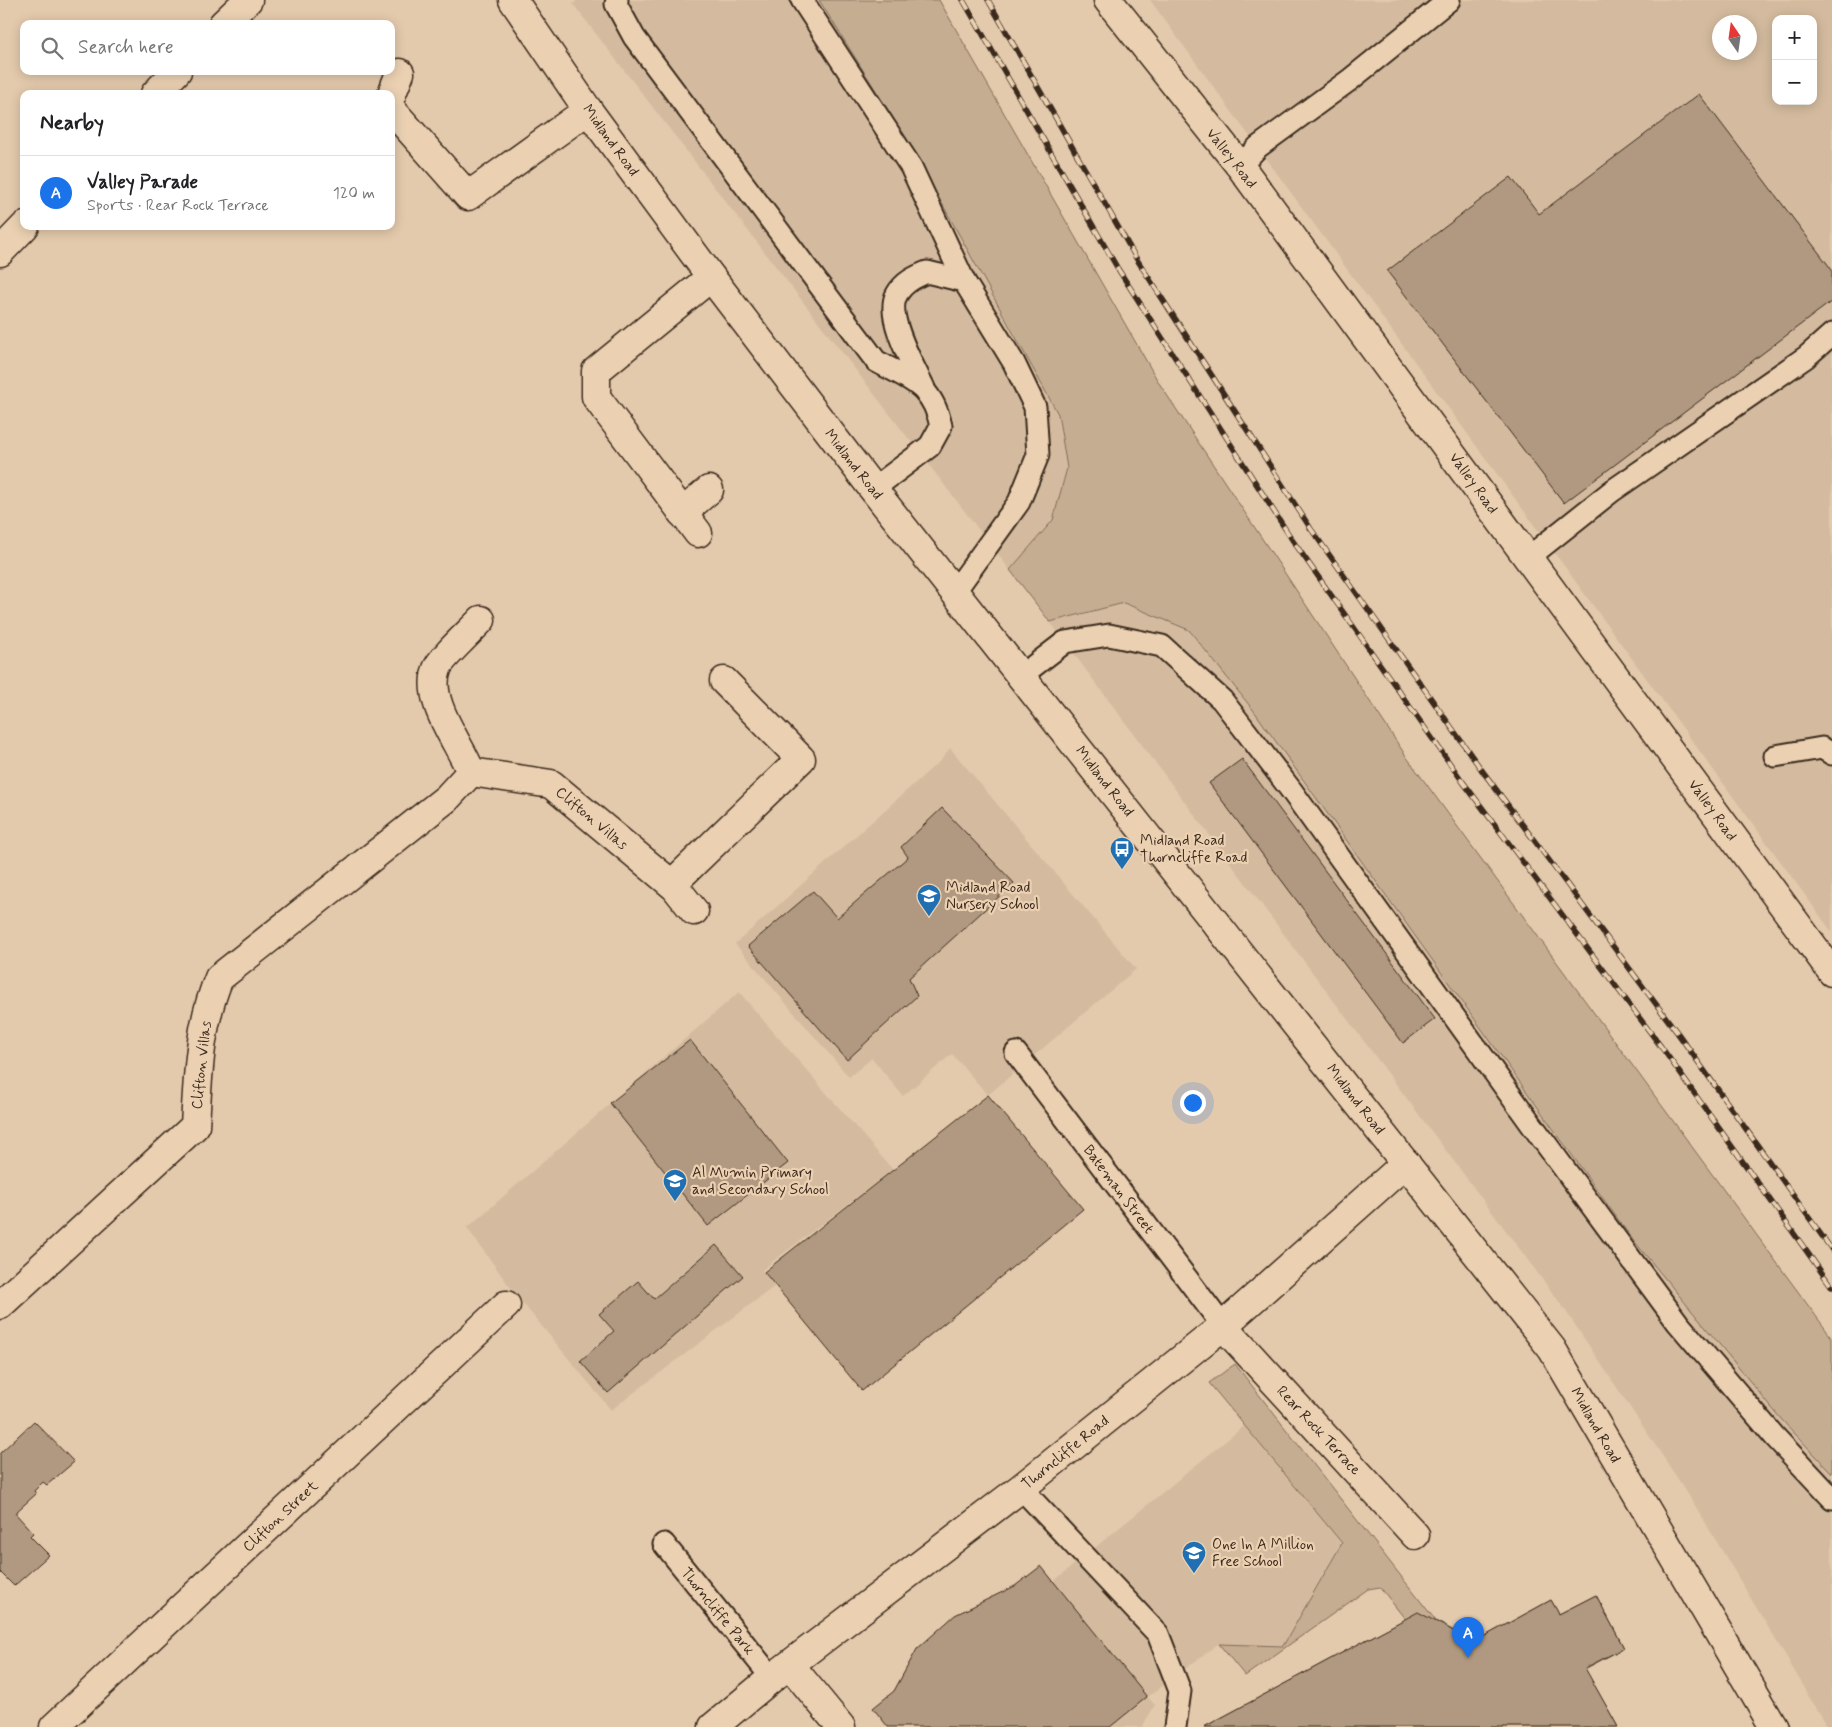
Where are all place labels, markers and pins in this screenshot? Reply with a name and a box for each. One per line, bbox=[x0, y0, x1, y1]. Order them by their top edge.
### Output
place label: Midland Road Thorncliffe Road bbox=[1140, 831, 1248, 868]
bus stop icon: Midland Road Thorncliffe Road bbox=[1109, 836, 1135, 870]
place label: Midland Road Nursery School bbox=[946, 878, 1039, 915]
school or university icon: Midland Road Nursery School bbox=[916, 883, 942, 917]
place label: Al Mumin Primary and Secondary School bbox=[692, 1163, 829, 1200]
school or university icon: Al Mumin Primary and Secondary School bbox=[662, 1168, 688, 1202]
place label: One In A Million Free School bbox=[1212, 1535, 1314, 1572]
school or university icon: One In A Million Free School bbox=[1181, 1540, 1207, 1574]
pin: A bbox=[1452, 1617, 1484, 1658]

